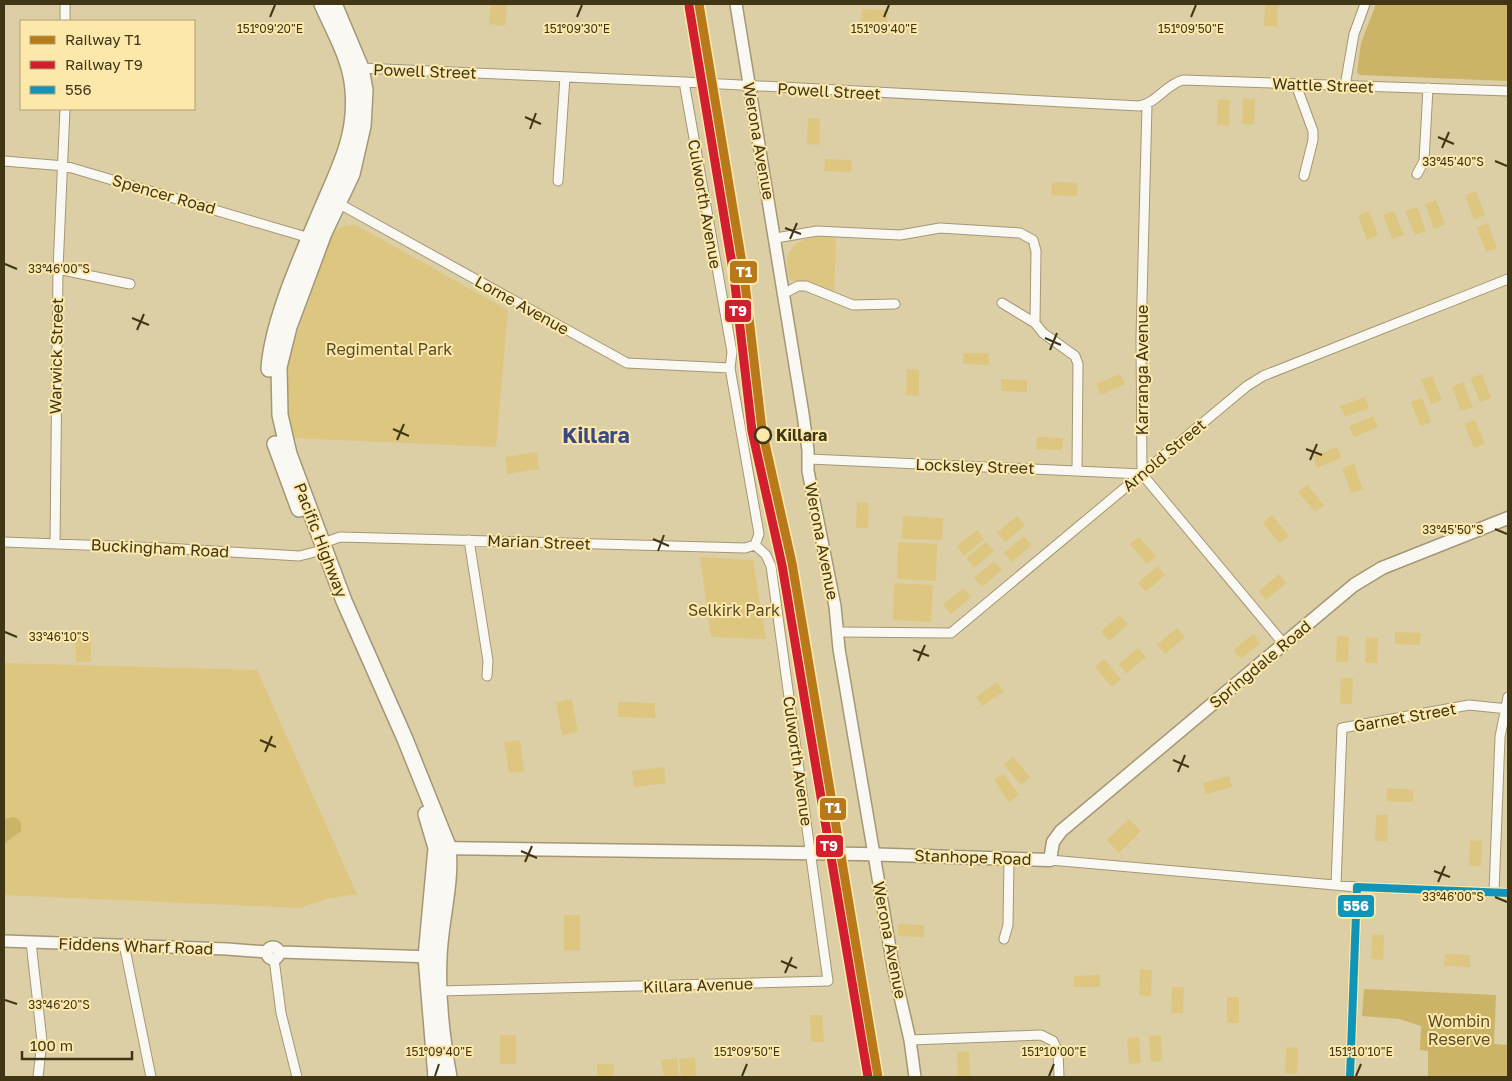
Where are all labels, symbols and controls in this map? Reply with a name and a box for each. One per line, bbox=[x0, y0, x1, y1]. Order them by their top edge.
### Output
legend bbox=[20, 20, 195, 110]
text: 151°09'20"E bbox=[237, 21, 303, 36]
text: 151°09'30"E bbox=[544, 21, 610, 36]
text: 151°09'40"E bbox=[851, 21, 917, 36]
text: 151°09'50"E bbox=[1158, 21, 1224, 36]
text: Railway T1 bbox=[65, 30, 141, 48]
text: Railway T9 bbox=[65, 55, 143, 73]
street label: Powell Street bbox=[373, 59, 477, 83]
street label: Wattle Street bbox=[1272, 73, 1374, 97]
street label: Powell Street bbox=[777, 78, 881, 104]
text: 556 bbox=[65, 80, 91, 98]
street label: Werona Avenue bbox=[739, 81, 779, 201]
street label: Culworth Avenue bbox=[684, 138, 726, 270]
text: 33°45'40"S bbox=[1422, 154, 1484, 169]
street label: Spencer Road bbox=[110, 170, 218, 218]
line badge: T1 bbox=[729, 260, 758, 284]
text: 33°46'00"S bbox=[28, 261, 90, 276]
text: T1 bbox=[736, 263, 752, 280]
street label: Lorne Avenue bbox=[471, 271, 573, 339]
street label: Warwick Street bbox=[45, 297, 67, 415]
line badge: T9 bbox=[724, 299, 752, 323]
text: T9 bbox=[729, 302, 747, 319]
street label: Karranga Avenue bbox=[1132, 305, 1152, 435]
park label: Regimental Park bbox=[326, 339, 452, 359]
street label: Arnold Street bbox=[1118, 414, 1210, 496]
district label: Killara bbox=[562, 422, 630, 448]
place label: Killara bbox=[776, 425, 827, 445]
marker: Killara bbox=[754, 426, 772, 444]
street label: Locksley Street bbox=[915, 454, 1035, 478]
street label: Pacific Highway bbox=[290, 480, 352, 600]
street label: Werona Avenue bbox=[801, 481, 843, 601]
text: 33°45'50"S bbox=[1422, 522, 1484, 537]
street label: Marian Street bbox=[487, 530, 591, 554]
street label: Buckingham Road bbox=[90, 534, 230, 562]
park label: Selkirk Park bbox=[688, 600, 780, 620]
street label: Springdale Road bbox=[1205, 616, 1315, 712]
text: 33°46'10"S bbox=[29, 629, 90, 644]
street label: Culworth Avenue bbox=[779, 695, 817, 827]
street label: Garnet Street bbox=[1352, 698, 1458, 736]
line badge: T1 bbox=[819, 797, 847, 821]
text: T1 bbox=[825, 799, 841, 816]
line badge: T9 bbox=[815, 834, 844, 858]
text: T9 bbox=[820, 837, 838, 854]
street label: Stanhope Road bbox=[914, 845, 1032, 869]
street label: Werona Avenue bbox=[869, 880, 911, 1000]
text: 33°46'00"S bbox=[1422, 889, 1484, 904]
line badge: 556 bbox=[1337, 894, 1375, 918]
text: 556 bbox=[1343, 897, 1369, 914]
street label: Fiddens Wharf Road bbox=[58, 933, 214, 959]
street label: Killara Avenue bbox=[643, 973, 753, 997]
text: 33°46'20"S bbox=[28, 997, 90, 1012]
park label: Wombin Reserve bbox=[1428, 1011, 1490, 1049]
scale bar bbox=[22, 1028, 132, 1060]
text: 100 m bbox=[30, 1036, 73, 1054]
text: 151°09'40"E bbox=[406, 1044, 472, 1059]
text: 151°09'50"E bbox=[714, 1044, 780, 1059]
text: 151°10'00"E bbox=[1021, 1044, 1087, 1059]
text: 151°10'10"E bbox=[1329, 1044, 1393, 1059]

